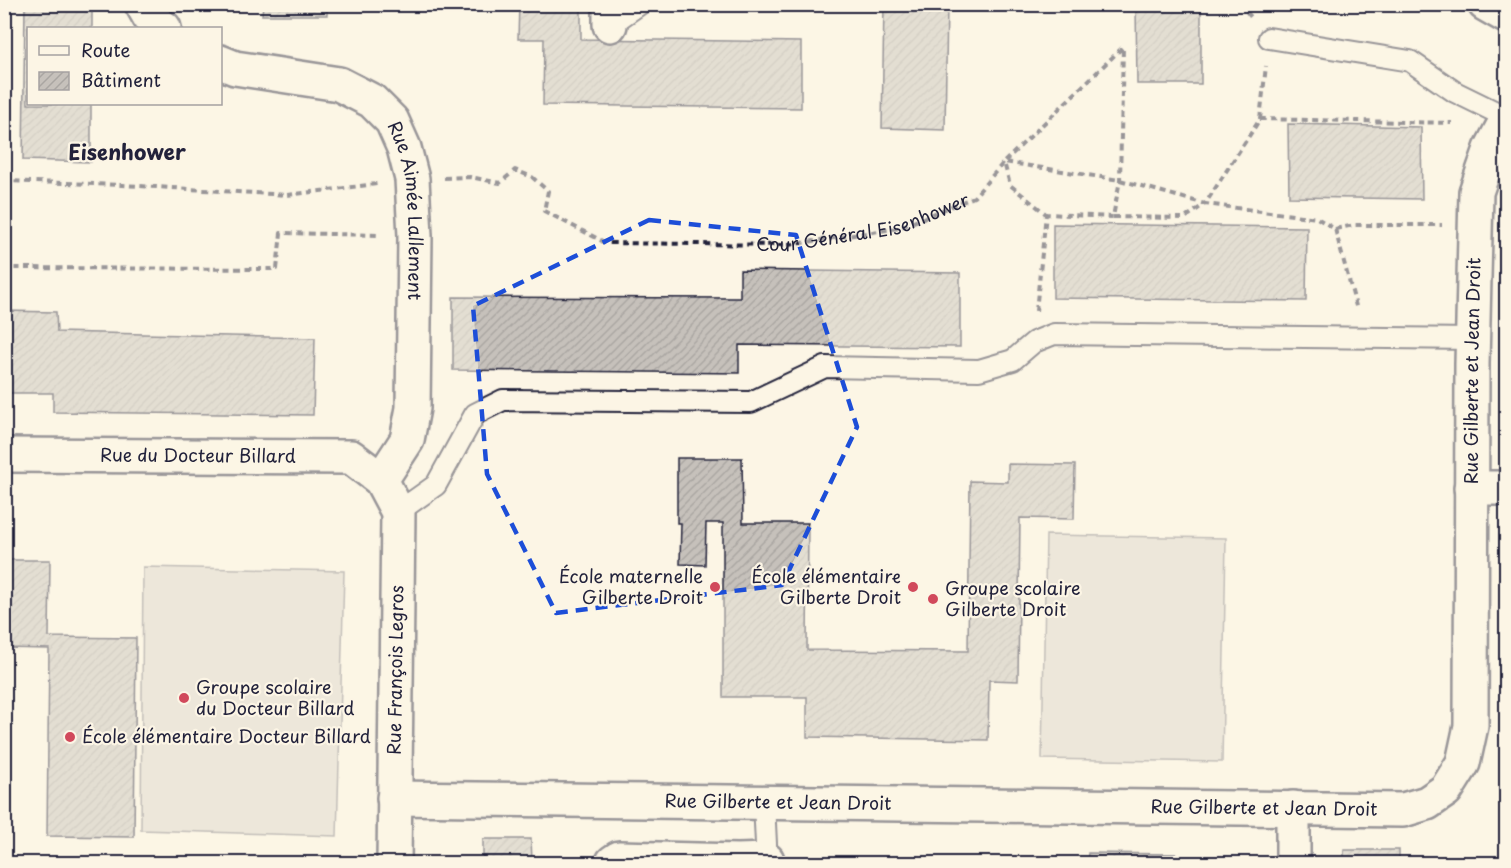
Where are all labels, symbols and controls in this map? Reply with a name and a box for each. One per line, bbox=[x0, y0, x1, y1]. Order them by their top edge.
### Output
legend bbox=[27, 27, 222, 105]
text: Route bbox=[81, 36, 131, 63]
text: Bâtiment bbox=[81, 66, 161, 93]
street label: Rue Aimée Lallement bbox=[382, 116, 430, 300]
district label: Eisenhower bbox=[68, 135, 186, 167]
street label: Cour Général Eisenhower bbox=[756, 185, 973, 257]
street label: Rue Gilberte et Jean Droit bbox=[1457, 257, 1486, 484]
street label: Rue du Docteur Billard bbox=[100, 441, 296, 469]
place label: École maternelle Gilberte Droit bbox=[559, 562, 703, 610]
place label: École élémentaire Gilberte Droit bbox=[751, 562, 901, 610]
place label: Groupe scolaire Gilberte Droit bbox=[945, 574, 1081, 622]
marker: École maternelle Gilberte Droit bbox=[708, 580, 722, 594]
marker: École élémentaire Gilberte Droit bbox=[906, 580, 920, 594]
street label: Rue François Legros bbox=[380, 585, 409, 755]
marker: Groupe scolaire Gilberte Droit bbox=[926, 592, 940, 606]
place label: Groupe scolaire du Docteur Billard bbox=[196, 673, 355, 721]
marker: Groupe scolaire du Docteur Billard bbox=[177, 691, 191, 705]
place label: École élémentaire Docteur Billard bbox=[82, 722, 371, 749]
marker: École élémentaire Docteur Billard bbox=[63, 730, 77, 744]
street label: Rue Gilberte et Jean Droit bbox=[664, 786, 892, 816]
street label: Rue Gilberte et Jean Droit bbox=[1150, 792, 1378, 822]

